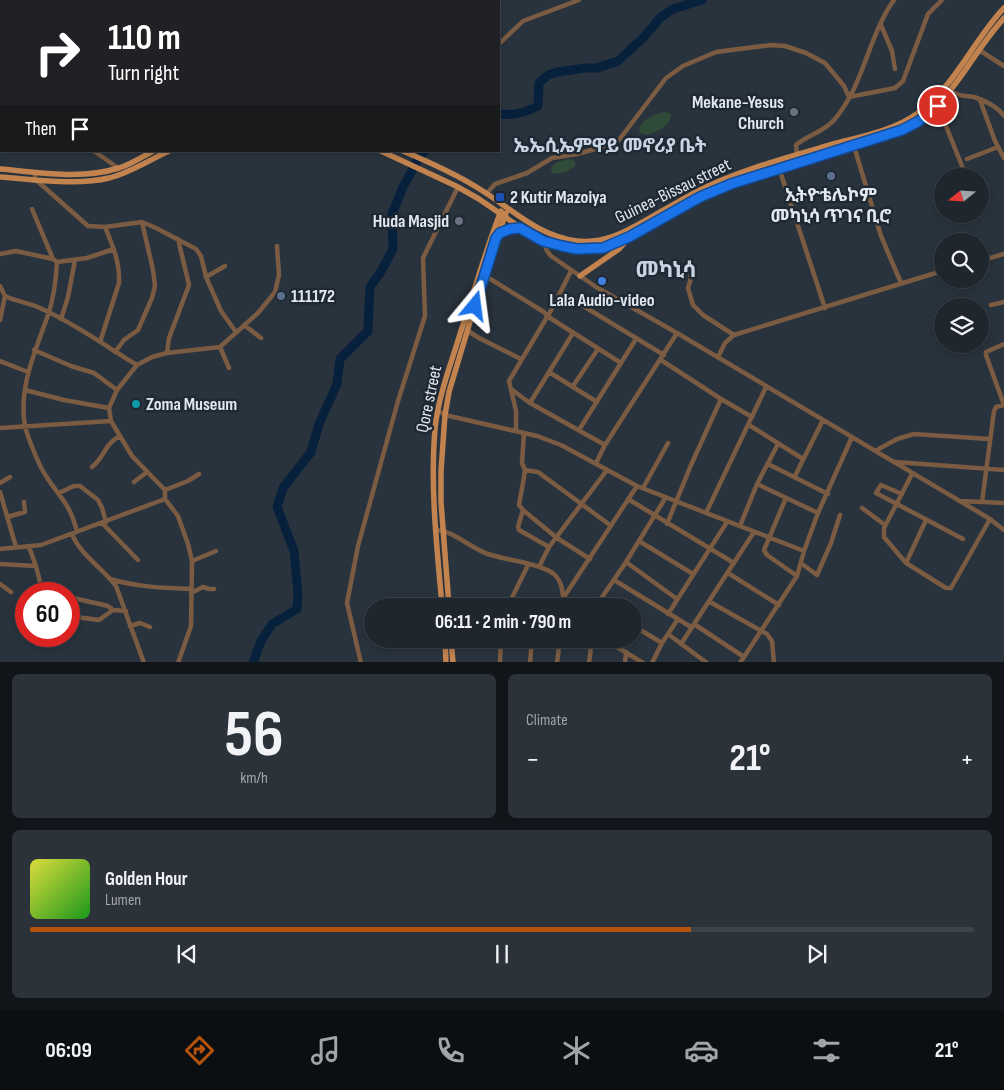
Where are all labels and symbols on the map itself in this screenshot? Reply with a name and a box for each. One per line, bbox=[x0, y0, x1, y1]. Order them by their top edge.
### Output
pin bbox=[917, 85, 959, 127]
place label: Mekane-Yesus Church bbox=[692, 92, 784, 134]
marker: Mekane-Yesus Church bbox=[788, 106, 800, 118]
district label: ኤኤሲኤምዋይ መኖሪያ ቤት bbox=[514, 135, 707, 158]
street label: Guinea-Bissau street bbox=[612, 154, 735, 228]
north arrow bbox=[934, 168, 989, 222]
marker: ኢትዮቴሌኮም መካኒሳ ጥገና ቢሮ bbox=[825, 170, 837, 182]
place label: ኢትዮቴሌኮም መካኒሳ ጥገና ቢሮ bbox=[771, 185, 891, 227]
place label: 2 Kutir Mazoiya bbox=[510, 187, 607, 208]
marker: 2 Kutir Mazoiya bbox=[494, 191, 506, 203]
place label: Huda Masjid bbox=[373, 211, 449, 232]
marker: Huda Masjid bbox=[453, 215, 465, 227]
district label: መካኒሳ bbox=[635, 257, 697, 284]
marker: Lala Audio-video bbox=[596, 275, 608, 287]
position arrow bbox=[448, 279, 500, 331]
place label: 111172 bbox=[291, 286, 335, 307]
marker: 111172 bbox=[275, 290, 287, 302]
place label: Lala Audio-video bbox=[549, 290, 655, 311]
street label: Qore street bbox=[412, 363, 446, 434]
place label: Zoma Museum bbox=[146, 394, 237, 415]
marker: Zoma Museum bbox=[130, 398, 142, 410]
speed limit sign: 60 bbox=[15, 582, 80, 647]

